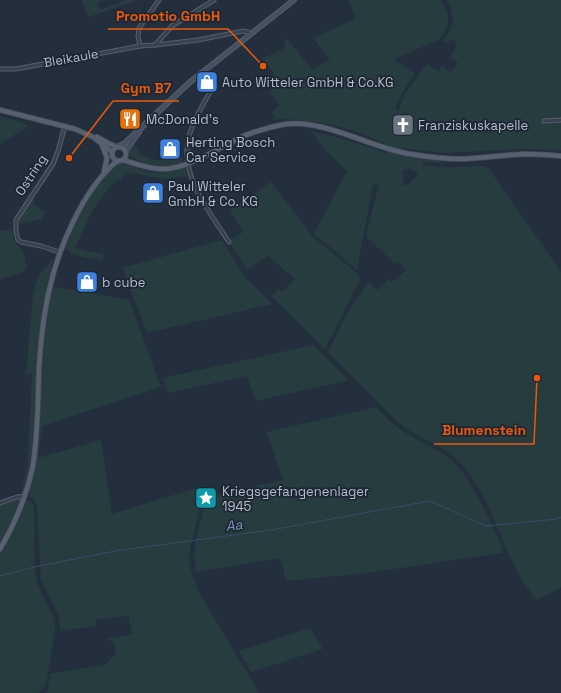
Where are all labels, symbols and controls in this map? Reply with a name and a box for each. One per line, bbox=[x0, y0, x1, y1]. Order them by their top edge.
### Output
callout: Promotio GmbH bbox=[108, 3, 228, 29]
text: Promotio GmbH bbox=[116, 7, 220, 25]
street label: Bleikaule bbox=[42, 45, 100, 71]
shop icon: Auto Witteler GmbH & Co.KG bbox=[194, 69, 220, 95]
place label: Auto Witteler GmbH & Co.KG bbox=[222, 74, 394, 91]
callout: Gym B7 bbox=[113, 75, 179, 101]
text: Gym B7 bbox=[121, 79, 171, 97]
restaurant icon: McDonald's bbox=[117, 106, 143, 132]
place label: McDonald's bbox=[146, 111, 219, 128]
church icon: Franziskuskapelle bbox=[390, 112, 416, 138]
place label: Franziskuskapelle bbox=[418, 117, 528, 134]
place label: Herting Bosch Car Service bbox=[186, 134, 275, 166]
shop icon: Herting Bosch Car Service bbox=[157, 136, 183, 162]
street label: Ostring bbox=[11, 151, 51, 199]
place label: Paul Witteler GmbH & Co. KG bbox=[168, 178, 258, 210]
shop icon: Paul Witteler GmbH & Co. KG bbox=[140, 180, 166, 206]
shop icon: b cube bbox=[74, 269, 100, 295]
place label: b cube bbox=[102, 274, 146, 291]
callout: Blumenstein bbox=[434, 418, 534, 444]
text: Blumenstein bbox=[442, 421, 526, 439]
place label: Kriegsgefangenenlager 1945 bbox=[222, 483, 369, 515]
place icon: Kriegsgefangenenlager 1945 bbox=[193, 485, 219, 511]
water label: Aa bbox=[224, 515, 245, 535]

